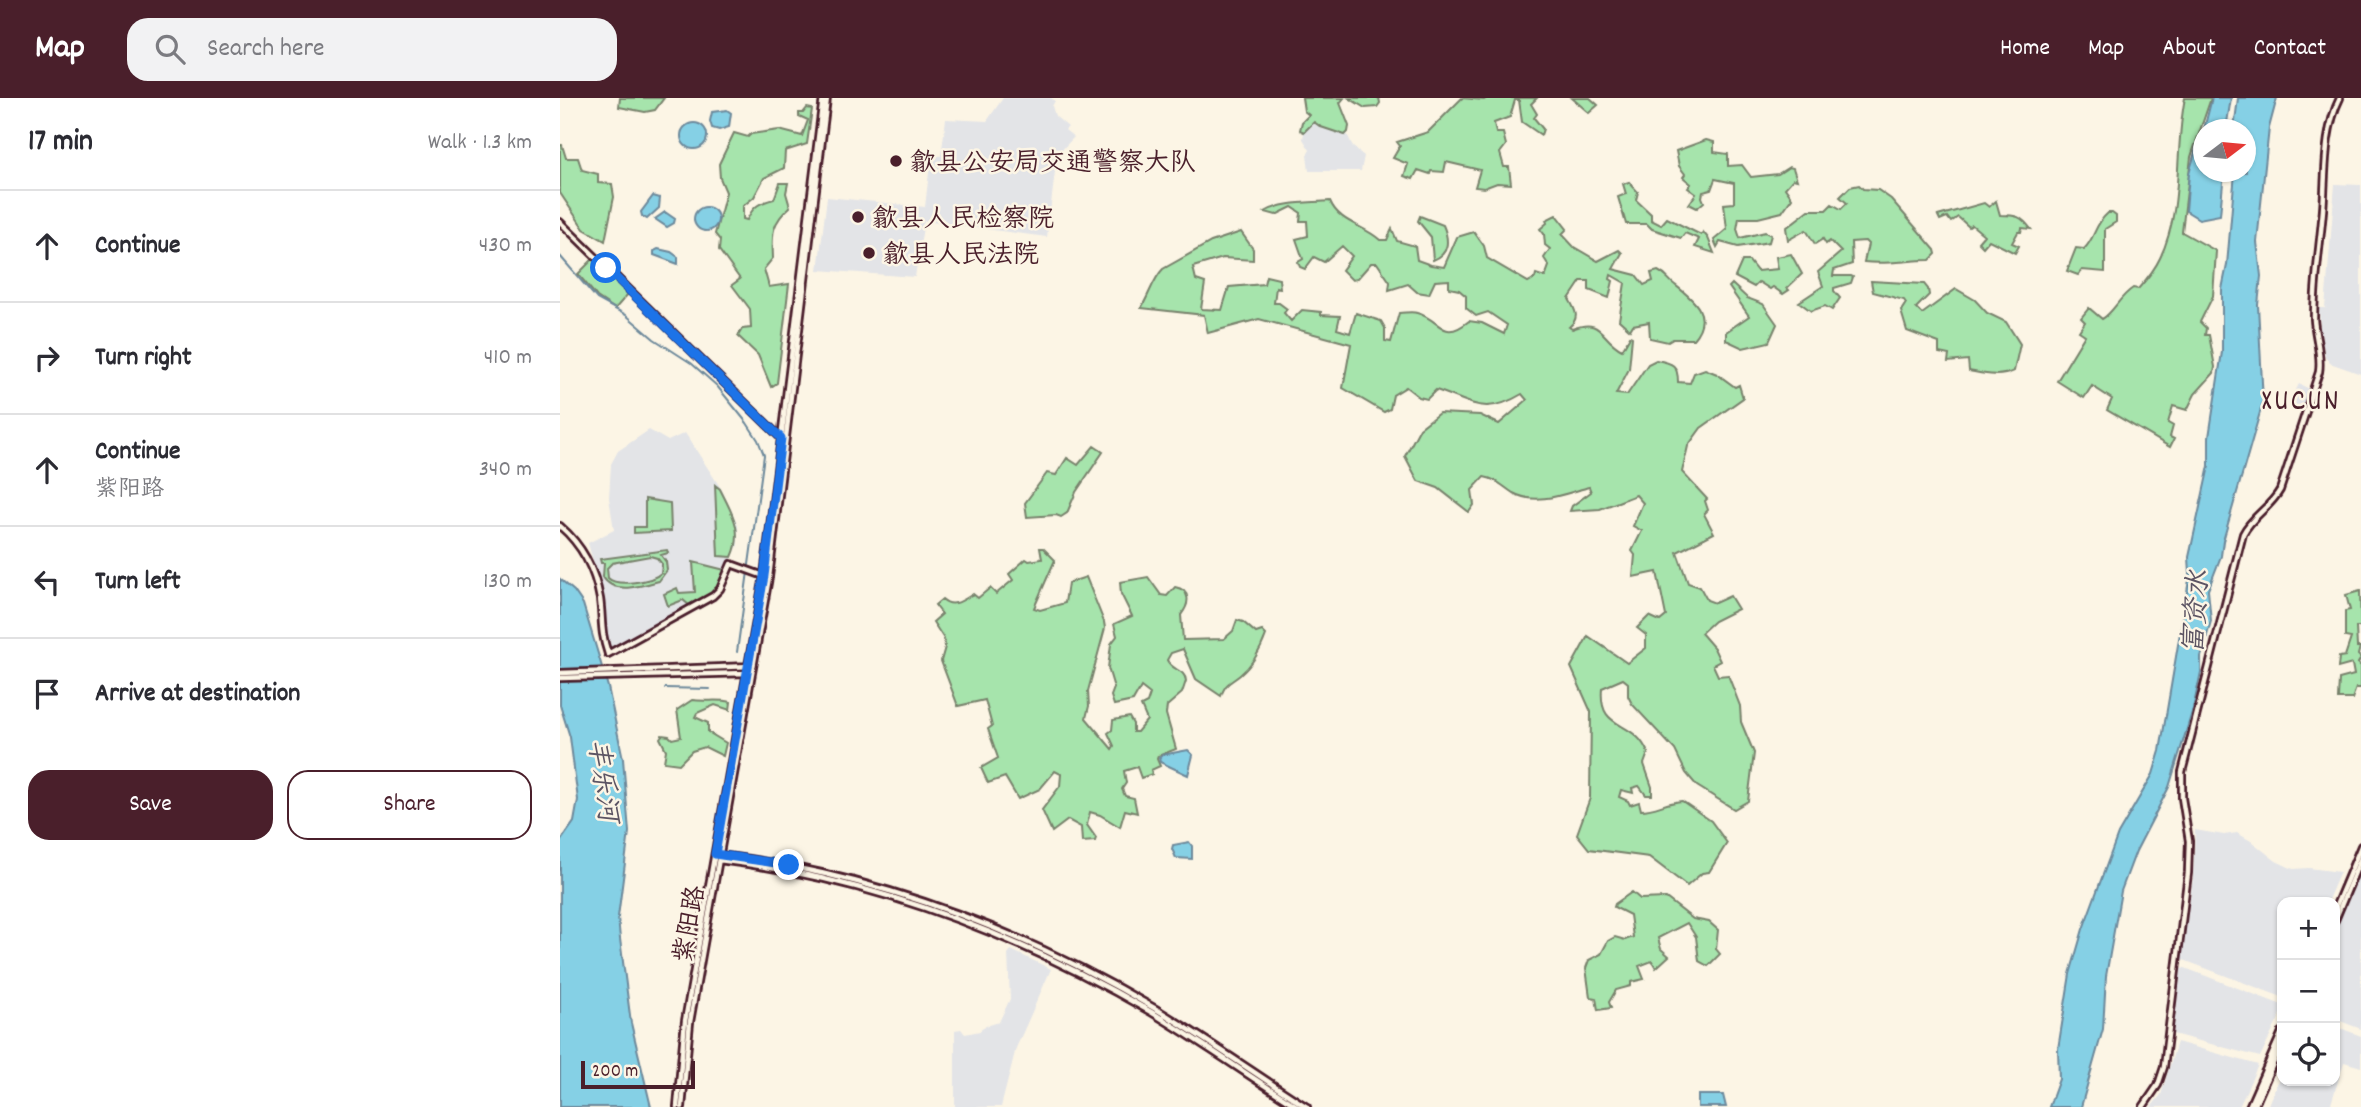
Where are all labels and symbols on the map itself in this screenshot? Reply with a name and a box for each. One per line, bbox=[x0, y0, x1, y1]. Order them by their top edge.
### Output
north arrow bbox=[2193, 119, 2256, 182]
place label: 歙县公安局交通警察大队 bbox=[910, 146, 1196, 183]
marker: 歙县公安局交通警察大队 bbox=[888, 153, 904, 169]
place label: 歙县人民检察院 bbox=[872, 202, 1054, 239]
marker: 歙县人民检察院 bbox=[850, 209, 866, 225]
place label: 歙县人民法院 bbox=[883, 238, 1039, 275]
marker: 歙县人民法院 bbox=[861, 245, 877, 261]
route start bbox=[590, 252, 621, 283]
district label: XUCUN bbox=[2261, 382, 2341, 425]
water label: 富资水 bbox=[2176, 568, 2222, 656]
water label: 丰乐河 bbox=[574, 736, 626, 829]
route end bbox=[773, 849, 804, 880]
street label: 紫阳路 bbox=[666, 883, 716, 966]
scale bar bbox=[581, 1058, 695, 1090]

